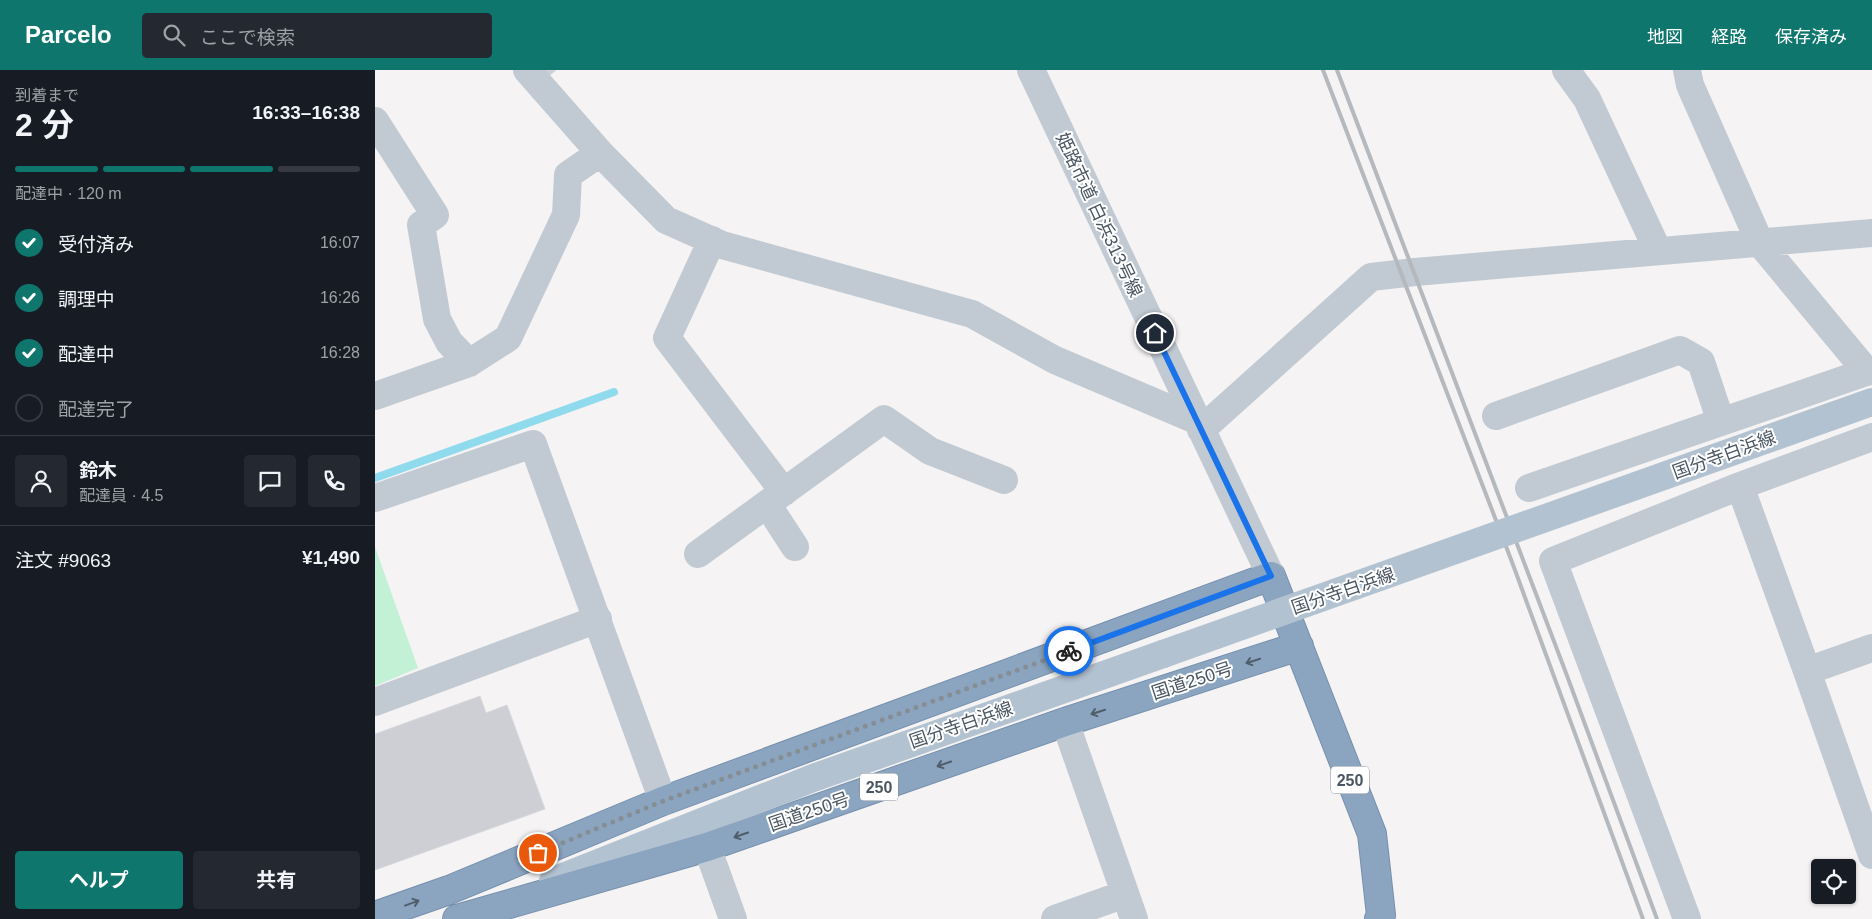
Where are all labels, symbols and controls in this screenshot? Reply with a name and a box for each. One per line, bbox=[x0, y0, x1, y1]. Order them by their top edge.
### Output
search box bbox=[142, 13, 492, 58]
text: Parcelo bbox=[25, 21, 112, 48]
icon: search bbox=[160, 21, 188, 49]
text: ここで検索 bbox=[200, 27, 295, 48]
text: 地図 bbox=[1647, 27, 1683, 47]
text: 経路 bbox=[1711, 27, 1747, 47]
text: 保存済み bbox=[1775, 27, 1847, 47]
text: 到着まで bbox=[15, 87, 79, 104]
text: 16:33–16:38 bbox=[252, 102, 360, 123]
text: 2 分 bbox=[15, 107, 74, 143]
street label: 姫路市道 白浜313号線 bbox=[1052, 130, 1146, 300]
text: 配達中 · 120 m bbox=[15, 185, 122, 202]
icon: check bbox=[15, 229, 43, 257]
text: 受付済み bbox=[58, 234, 134, 255]
text: 16:07 bbox=[320, 234, 360, 251]
icon: check bbox=[15, 284, 43, 312]
text: 調理中 bbox=[58, 289, 115, 310]
text: 16:26 bbox=[320, 289, 360, 306]
pin bbox=[1134, 312, 1176, 354]
icon: home bbox=[1141, 319, 1169, 347]
icon: check bbox=[15, 339, 43, 367]
text: 配達中 bbox=[58, 344, 115, 365]
text: 16:28 bbox=[320, 344, 360, 361]
text: 配達完了 bbox=[58, 399, 134, 420]
street label: 国分寺白浜線 bbox=[1670, 427, 1778, 483]
button: person bbox=[15, 455, 67, 507]
button: chat bbox=[244, 455, 296, 507]
button: phone bbox=[308, 455, 360, 507]
text: 鈴木 bbox=[79, 460, 117, 481]
text: 配達員 · 4.5 bbox=[79, 487, 163, 504]
text: ¥1,490 bbox=[302, 547, 360, 568]
text: 注文 #9063 bbox=[15, 550, 111, 571]
street label: 国分寺白浜線 bbox=[1289, 564, 1397, 618]
courier bbox=[1044, 626, 1094, 676]
icon: bike bbox=[1055, 637, 1083, 665]
one-way arrow bbox=[1245, 657, 1261, 667]
street label: 国道250号 bbox=[1149, 659, 1235, 703]
street label: 国分寺白浜線 bbox=[907, 698, 1015, 752]
one-way arrow bbox=[1090, 707, 1106, 717]
one-way arrow bbox=[937, 760, 953, 770]
road number: 250 bbox=[1331, 766, 1369, 794]
road number: 250 bbox=[860, 774, 898, 800]
street label: 国道250号 bbox=[766, 789, 852, 835]
one-way arrow bbox=[734, 831, 750, 840]
pin bbox=[517, 832, 559, 874]
icon: bag bbox=[524, 839, 552, 867]
button: ヘルプ bbox=[15, 851, 183, 909]
button: 共有 bbox=[193, 851, 360, 909]
map controls bbox=[1811, 859, 1856, 904]
button: locate bbox=[1811, 859, 1856, 904]
one-way arrow bbox=[404, 898, 419, 907]

